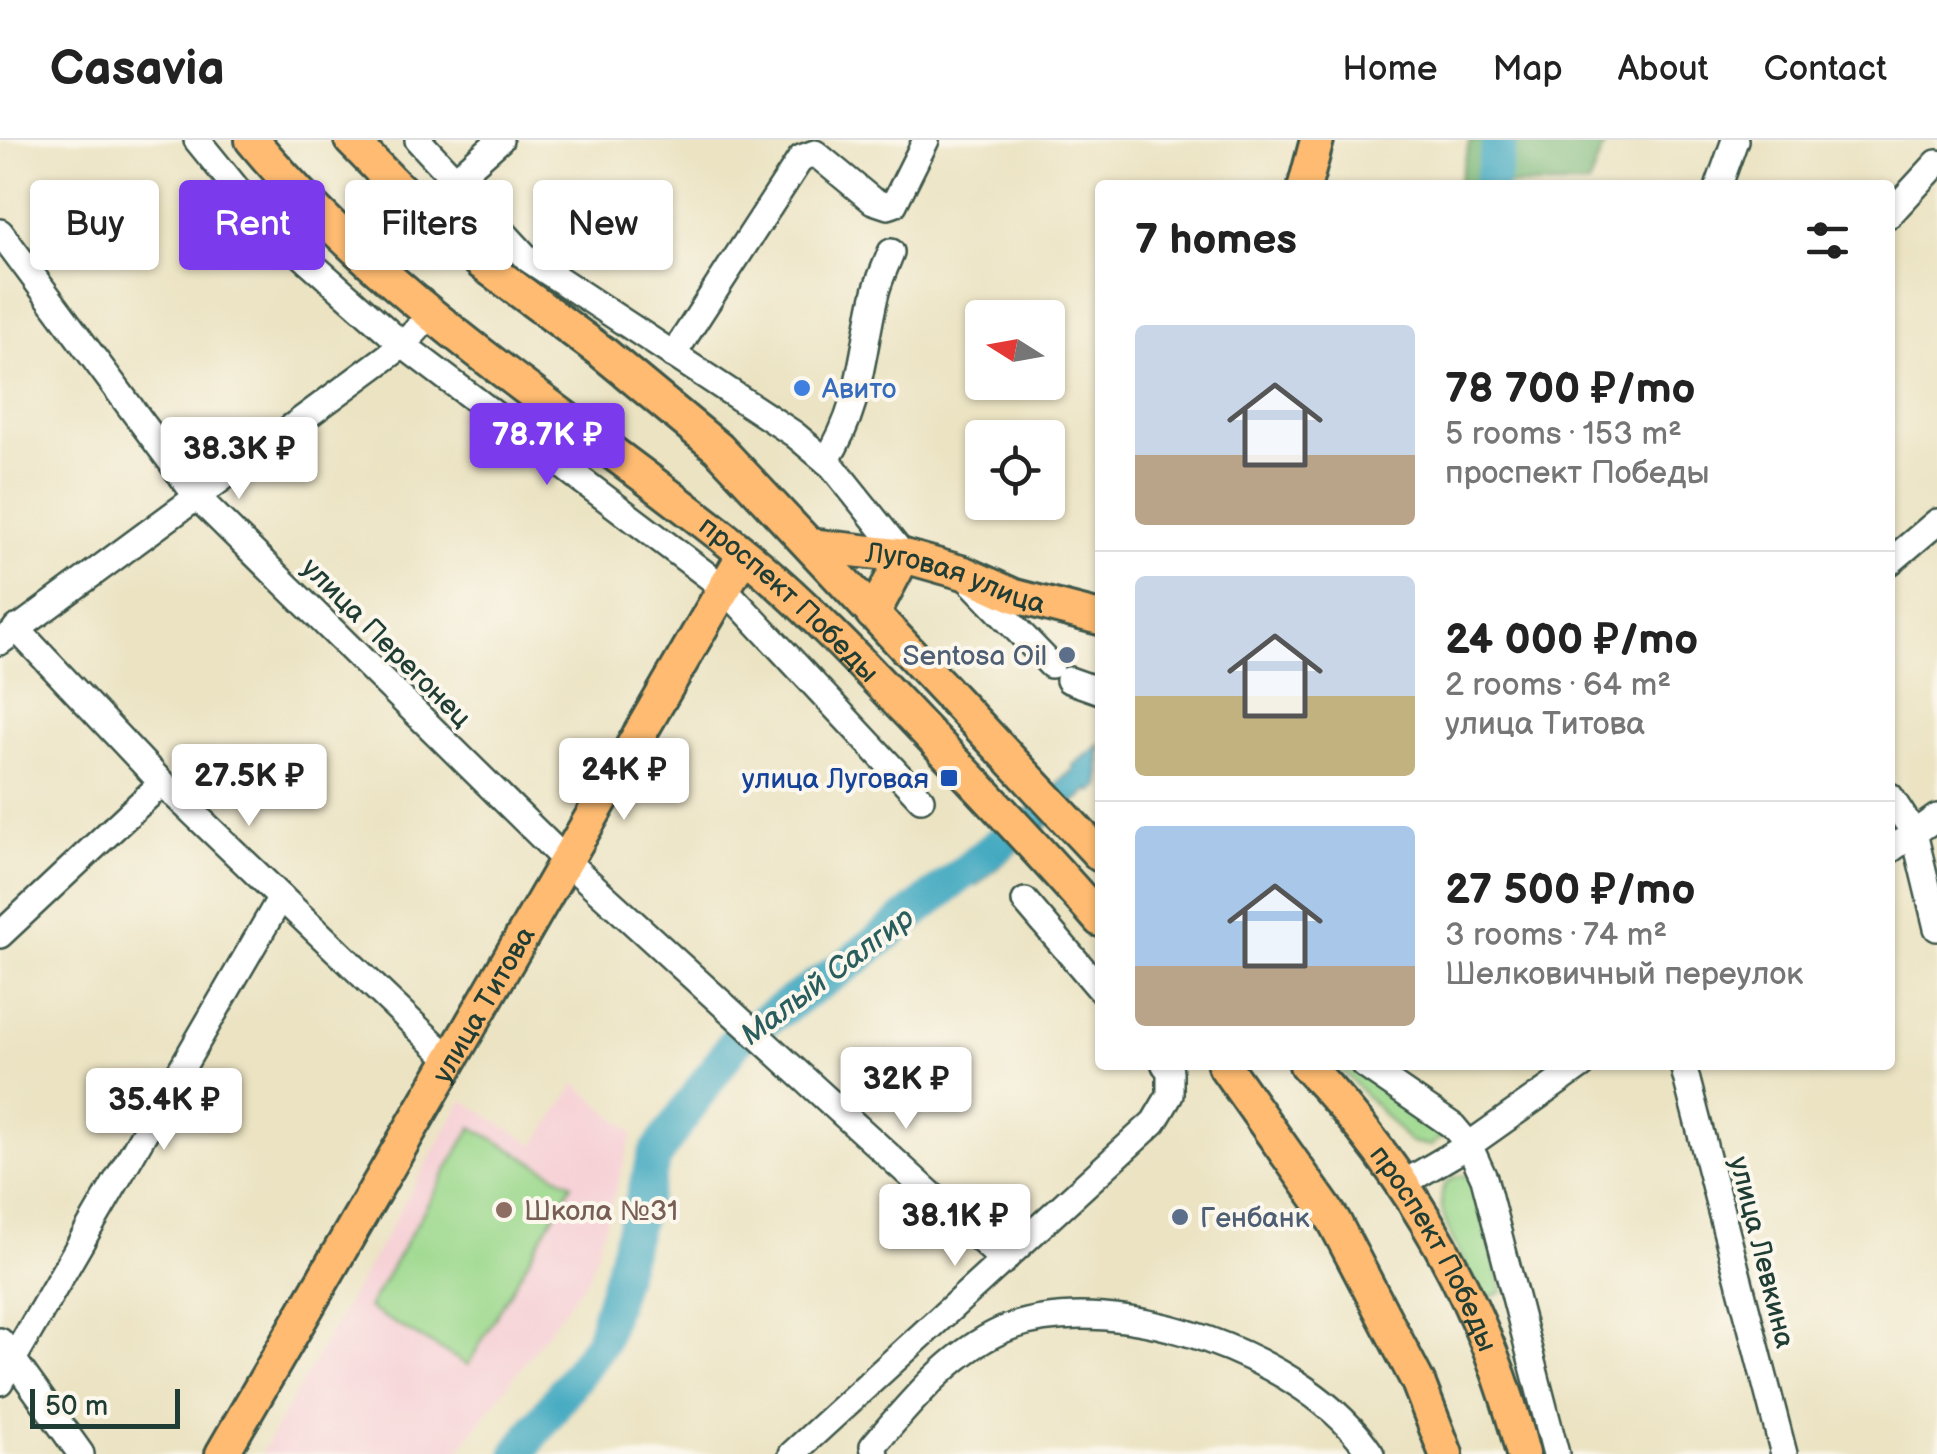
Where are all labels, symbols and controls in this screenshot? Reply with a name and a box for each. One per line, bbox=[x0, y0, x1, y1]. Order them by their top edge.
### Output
text: Casavia bbox=[50, 41, 225, 98]
text: Home bbox=[1342, 48, 1437, 91]
text: Map bbox=[1492, 48, 1563, 91]
text: About bbox=[1618, 48, 1709, 91]
text: Contact bbox=[1764, 48, 1887, 91]
chip: Buy bbox=[30, 180, 159, 270]
chip: Rent bbox=[179, 180, 325, 270]
chip: Filters bbox=[345, 180, 513, 270]
chip: New bbox=[533, 180, 673, 270]
icon: filters bbox=[1800, 213, 1855, 268]
text: 7 homes bbox=[1135, 215, 1297, 266]
north arrow bbox=[965, 300, 1065, 400]
map controls bbox=[965, 300, 1065, 520]
text: 78 700 ₽/mo bbox=[1445, 364, 1696, 415]
icon: home bbox=[1215, 365, 1335, 485]
place label: Авито bbox=[821, 373, 896, 406]
marker: Авито bbox=[791, 377, 813, 399]
pin: 78.7K ₽ bbox=[455, 403, 639, 488]
text: 5 rooms · 153 m² bbox=[1445, 415, 1682, 454]
text: 78.7K ₽ bbox=[492, 416, 602, 455]
pin: 38.3K ₽ bbox=[147, 417, 331, 502]
button: locate bbox=[965, 420, 1065, 520]
text: 38.3K ₽ bbox=[183, 430, 295, 469]
text: проспект Победы bbox=[1445, 454, 1709, 493]
street label: проспект Победы bbox=[692, 510, 885, 690]
street label: Луговая улица bbox=[863, 537, 1049, 621]
street label: улица Перегонец bbox=[294, 552, 477, 735]
text: 24 000 ₽/mo bbox=[1445, 615, 1698, 666]
icon: home bbox=[1215, 616, 1335, 736]
place label: Sentosa Oil bbox=[903, 640, 1047, 673]
marker: Sentosa Oil bbox=[1056, 644, 1078, 666]
text: 2 rooms · 64 m² bbox=[1445, 666, 1671, 705]
text: улица Титова bbox=[1445, 705, 1645, 744]
pin: 24K ₽ bbox=[554, 738, 694, 823]
pin: 27.5K ₽ bbox=[157, 744, 341, 829]
text: 24K ₽ bbox=[581, 751, 667, 790]
text: 27.5K ₽ bbox=[194, 757, 304, 796]
place label: улица Луговая bbox=[742, 763, 929, 796]
marker: улица Луговая bbox=[938, 767, 960, 789]
text: 27 500 ₽/mo bbox=[1445, 865, 1695, 916]
icon: home bbox=[1215, 866, 1335, 986]
water label: Малый Салгир bbox=[734, 900, 921, 1054]
text: 3 rooms · 74 m² bbox=[1445, 916, 1667, 955]
street label: улица Титова bbox=[426, 920, 543, 1089]
text: Шелковичный переулок bbox=[1445, 955, 1803, 994]
pin: 32K ₽ bbox=[836, 1047, 976, 1132]
text: 32K ₽ bbox=[863, 1060, 949, 1099]
pin: 35.4K ₽ bbox=[72, 1068, 256, 1153]
text: 35.4K ₽ bbox=[108, 1081, 220, 1120]
street label: проспект Победы bbox=[1362, 1139, 1503, 1356]
street label: улица Левкина bbox=[1722, 1153, 1801, 1352]
pin: 38.1K ₽ bbox=[863, 1184, 1047, 1269]
place label: Школа №31 bbox=[524, 1195, 678, 1228]
text: 38.1K ₽ bbox=[901, 1197, 1009, 1236]
marker: Школа №31 bbox=[493, 1199, 515, 1221]
place label: Генбанк bbox=[1200, 1202, 1310, 1235]
marker: Генбанк bbox=[1169, 1206, 1191, 1228]
scale bar bbox=[30, 1384, 180, 1428]
text: 50 m bbox=[45, 1390, 108, 1423]

